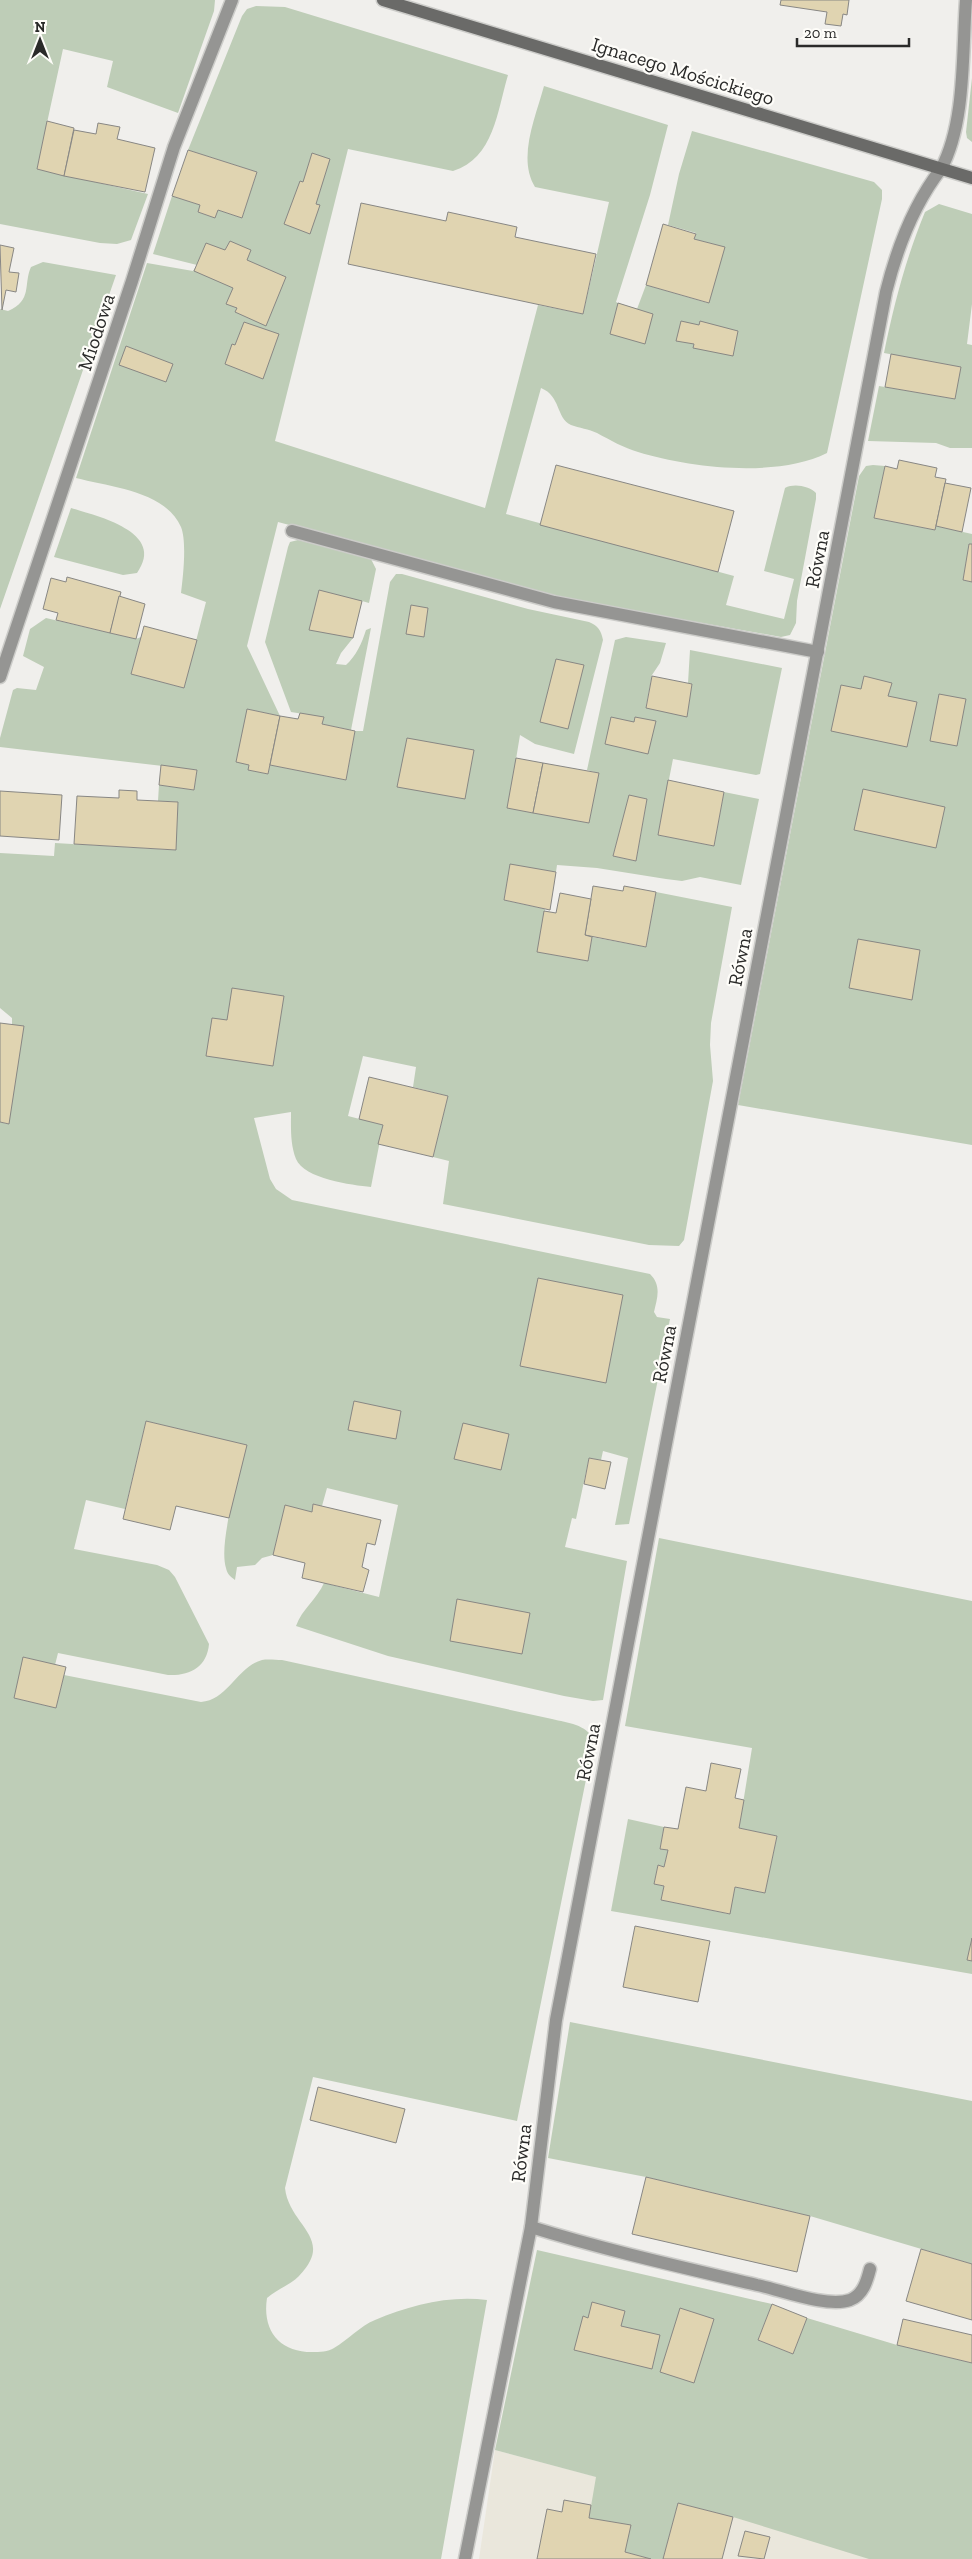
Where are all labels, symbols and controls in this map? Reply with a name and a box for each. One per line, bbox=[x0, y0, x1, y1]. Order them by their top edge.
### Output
north arrow bbox=[15, 15, 65, 65]
scale bar bbox=[797, 15, 910, 47]
text: N bbox=[35, 19, 46, 36]
text: 20 m bbox=[804, 24, 837, 42]
street label: Ignacego Mościckiego bbox=[589, 32, 777, 110]
street label: Miodowa bbox=[72, 290, 120, 374]
street label: Równa bbox=[800, 528, 834, 590]
street label: Równa bbox=[723, 926, 757, 988]
street label: Równa bbox=[647, 1323, 681, 1385]
street label: Równa bbox=[571, 1721, 605, 1783]
street label: Równa bbox=[506, 2122, 537, 2184]

